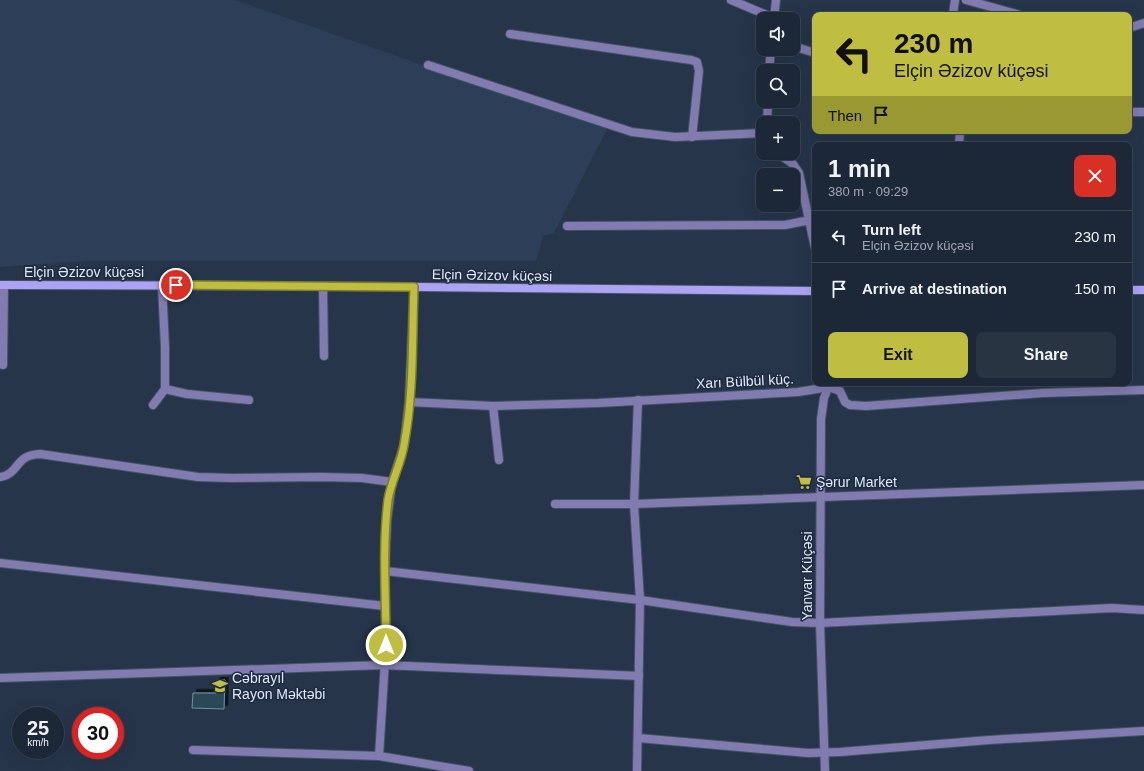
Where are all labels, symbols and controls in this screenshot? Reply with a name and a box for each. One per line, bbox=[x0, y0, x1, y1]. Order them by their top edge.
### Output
map controls bbox=[756, 12, 800, 212]
button: sound bbox=[756, 12, 800, 56]
icon: left bbox=[828, 28, 880, 80]
text: 230 m bbox=[894, 28, 973, 59]
text: Elçin Əzizov küçəsi bbox=[894, 61, 1049, 81]
button: search bbox=[756, 64, 800, 108]
icon: arrive bbox=[870, 104, 892, 126]
text: Then bbox=[828, 107, 862, 124]
button: + bbox=[756, 116, 800, 160]
text: 1 min bbox=[828, 155, 891, 182]
button: close bbox=[1074, 155, 1116, 197]
button: − bbox=[756, 168, 800, 212]
text: 380 m · 09:29 bbox=[828, 184, 908, 199]
text: Turn left bbox=[862, 221, 921, 238]
icon: left bbox=[828, 226, 850, 248]
text: 230 m bbox=[1074, 228, 1116, 245]
text: Elçin Əzizov küçəsi bbox=[862, 238, 974, 253]
street label: Elçin Əzizov küçəsi bbox=[24, 264, 144, 280]
street label: Elçin Əzizov küçəsi bbox=[432, 266, 552, 284]
pin bbox=[159, 268, 193, 302]
icon: arrive bbox=[165, 274, 187, 296]
icon: arrive bbox=[828, 278, 850, 300]
text: Arrive at destination bbox=[862, 280, 1007, 297]
text: 150 m bbox=[1074, 280, 1116, 297]
button: Exit bbox=[828, 332, 968, 378]
button: Share bbox=[976, 332, 1116, 378]
street label: Xarı Bülbül küç. bbox=[696, 370, 794, 392]
supermarket icon: Şərur Market bbox=[795, 473, 813, 491]
place label: Şərur Market bbox=[816, 474, 897, 490]
street label: Yanvar Küçəsi bbox=[799, 531, 815, 621]
position arrow bbox=[365, 624, 407, 666]
place label: Cəbrayıl Rayon Məktəbi bbox=[232, 670, 325, 702]
school or university icon: Cəbrayıl Rayon Məktəbi bbox=[211, 677, 229, 695]
speed limit sign: 30 bbox=[72, 707, 124, 759]
text: 25 bbox=[27, 717, 49, 739]
text: km/h bbox=[27, 737, 49, 748]

